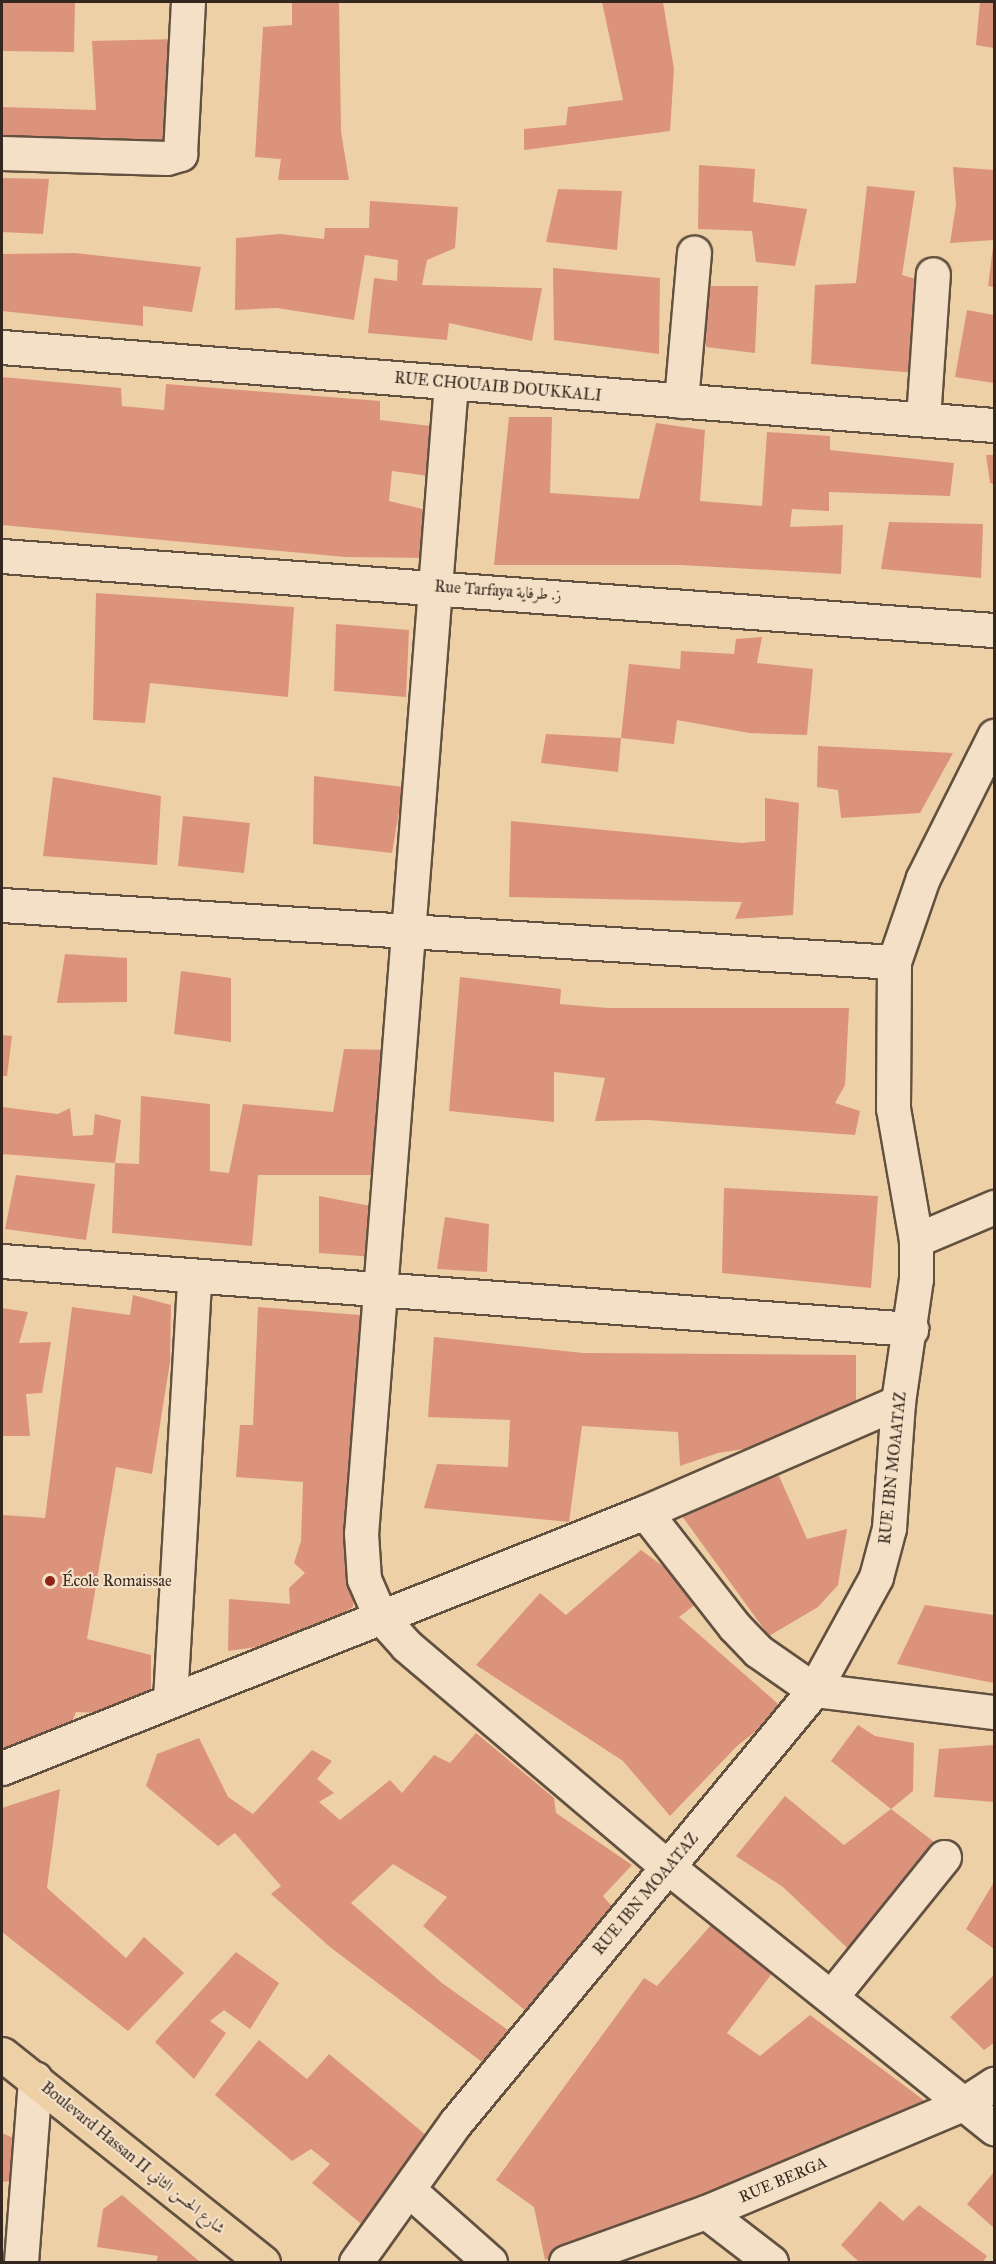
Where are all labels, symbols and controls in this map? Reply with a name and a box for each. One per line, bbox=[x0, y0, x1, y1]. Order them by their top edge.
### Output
street label: RUE CHOUAIB DOUKKALI bbox=[394, 368, 602, 406]
street label: Rue Tarfaya ز. طرفاية bbox=[434, 577, 562, 605]
street label: RUE IBN MOAATAZ bbox=[875, 1391, 911, 1545]
place label: École Romaissae bbox=[62, 1571, 172, 1591]
marker: École Romaissae bbox=[43, 1574, 57, 1588]
street label: RUE IBN MOAATAZ bbox=[589, 1829, 703, 1959]
street label: Boulevard Hassan II شارع الحسن الثاني bbox=[37, 2078, 229, 2238]
street label: RUE BERGA bbox=[736, 2153, 830, 2207]

